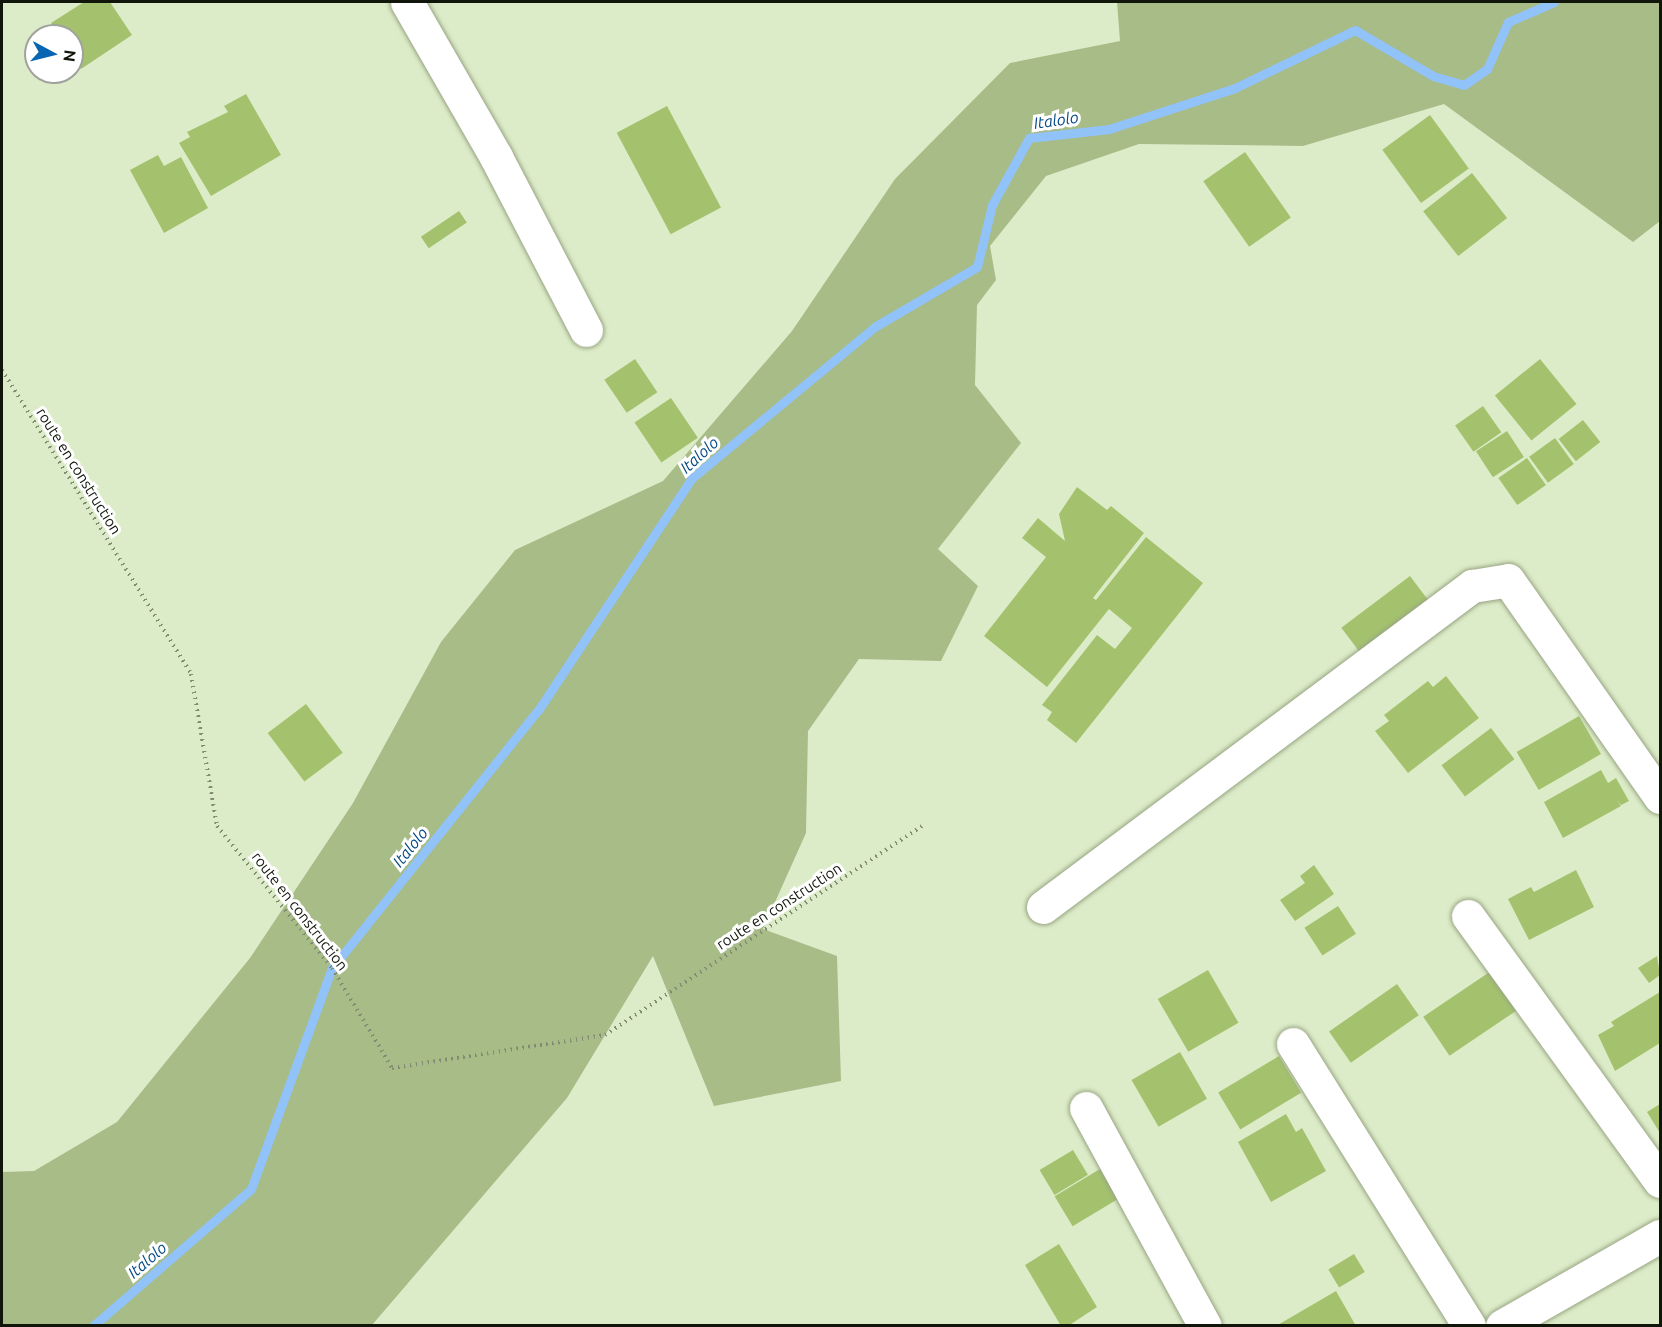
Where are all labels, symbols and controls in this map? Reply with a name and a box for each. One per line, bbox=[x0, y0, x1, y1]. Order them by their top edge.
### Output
north arrow bbox=[24, 24, 84, 84]
text: N bbox=[60, 49, 80, 63]
water label: Italolo bbox=[1032, 107, 1080, 133]
street label: route en construction bbox=[33, 404, 125, 538]
water label: Italolo bbox=[676, 433, 722, 477]
water label: Italolo bbox=[388, 823, 432, 871]
street label: route en construction bbox=[248, 848, 352, 974]
street label: route en construction bbox=[713, 859, 845, 953]
water label: Italolo bbox=[124, 1238, 170, 1282]

